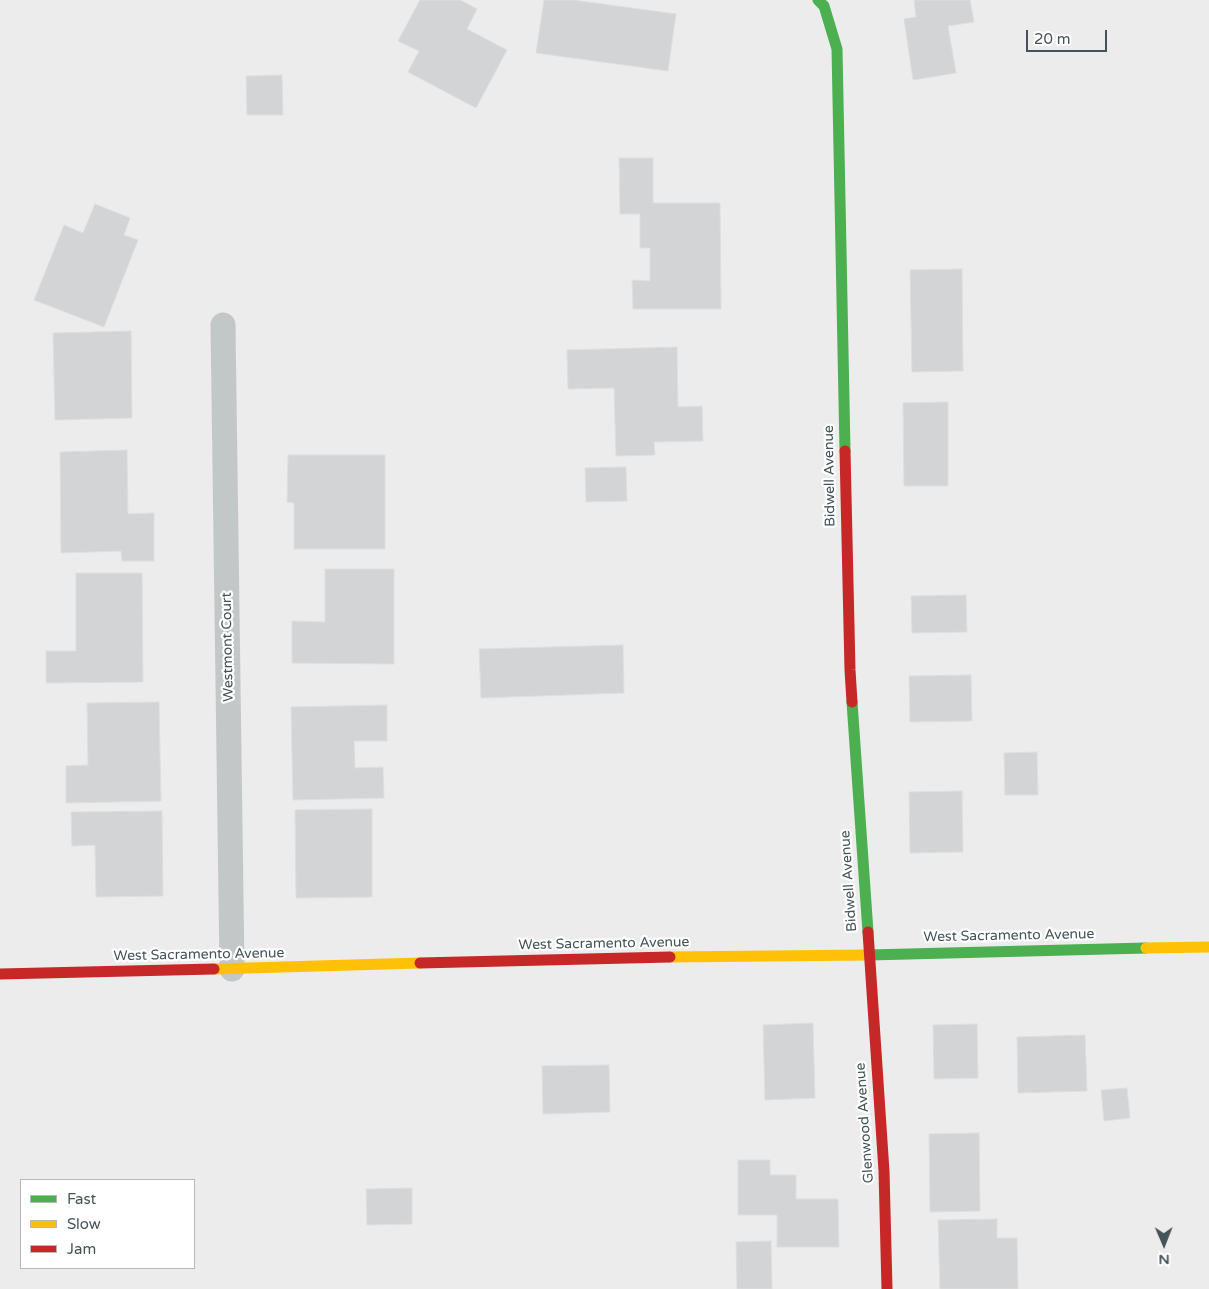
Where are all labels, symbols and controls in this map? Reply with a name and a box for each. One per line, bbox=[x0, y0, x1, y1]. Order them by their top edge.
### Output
scale bar bbox=[1029, 20, 1110, 52]
text: 20 m bbox=[1034, 30, 1071, 48]
street label: Bidwell Avenue bbox=[821, 425, 839, 527]
street label: Westmont Court bbox=[219, 592, 237, 702]
street label: Bidwell Avenue bbox=[837, 830, 861, 932]
street label: West Sacramento Avenue bbox=[923, 926, 1095, 946]
street label: West Sacramento Avenue bbox=[518, 934, 690, 954]
street label: West Sacramento Avenue bbox=[113, 945, 285, 965]
street label: Glenwood Avenue bbox=[852, 1062, 878, 1184]
legend bbox=[20, 1179, 195, 1269]
text: Fast bbox=[67, 1190, 96, 1208]
text: Slow bbox=[67, 1215, 101, 1233]
north arrow bbox=[1139, 1219, 1189, 1269]
text: Jam bbox=[67, 1240, 96, 1258]
text: N bbox=[1158, 1251, 1170, 1268]

